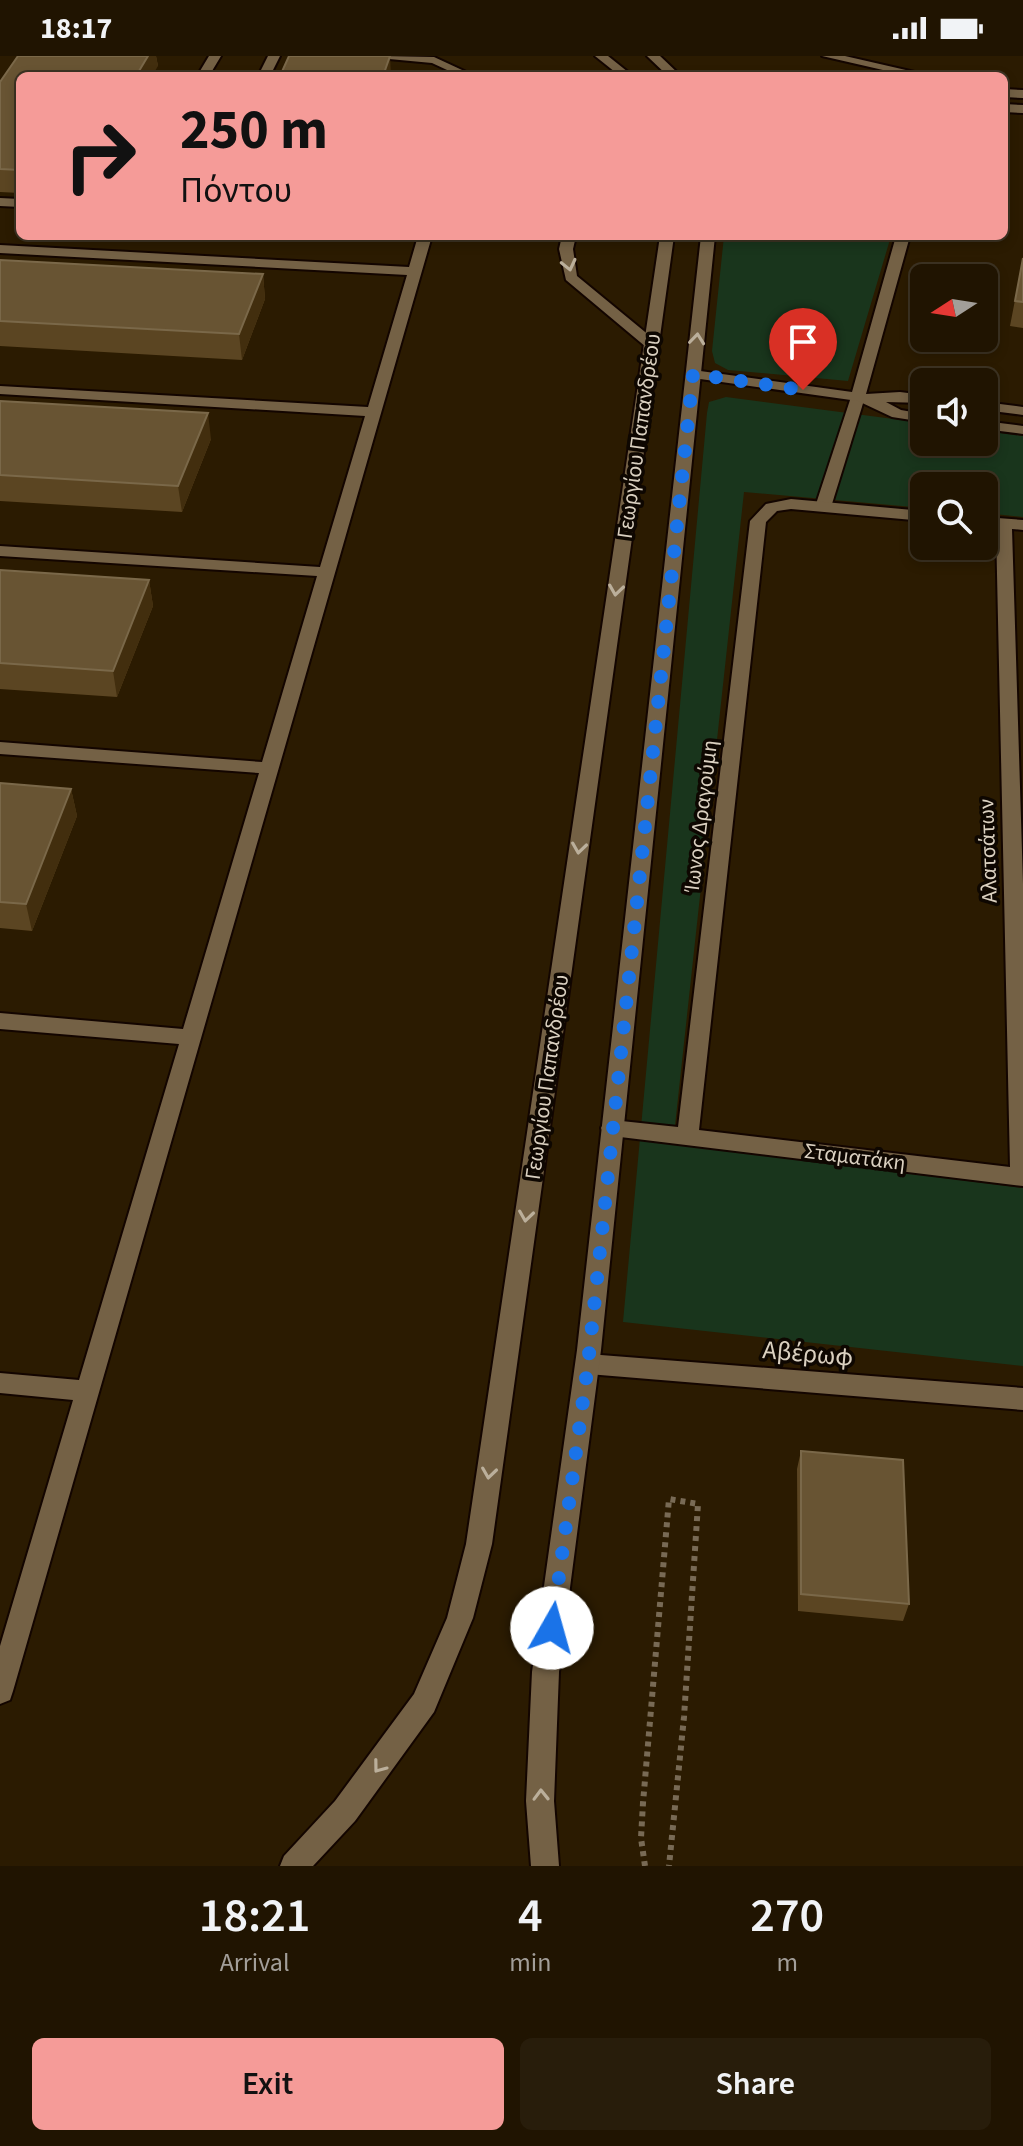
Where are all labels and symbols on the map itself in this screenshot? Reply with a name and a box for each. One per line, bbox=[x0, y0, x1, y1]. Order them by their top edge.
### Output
one-way arrow bbox=[560, 257, 577, 271]
north arrow bbox=[910, 264, 998, 352]
pin bbox=[769, 308, 837, 390]
street label: Γεωργίου Παπανδρέου bbox=[609, 331, 669, 541]
one-way arrow bbox=[688, 332, 705, 345]
one-way arrow bbox=[608, 583, 625, 597]
street label: Ίωνος Δραγούμη bbox=[676, 738, 726, 895]
street label: Αλατσάτων bbox=[970, 798, 1006, 904]
one-way arrow bbox=[571, 841, 588, 855]
street label: Γεωργίου Παπανδρέου bbox=[517, 972, 577, 1182]
street label: Σταματάκη bbox=[802, 1135, 907, 1179]
one-way arrow bbox=[518, 1209, 535, 1223]
street label: Αβέρωφ bbox=[761, 1331, 855, 1376]
one-way arrow bbox=[481, 1467, 498, 1480]
position arrow bbox=[510, 1586, 594, 1670]
one-way arrow bbox=[374, 1758, 388, 1773]
one-way arrow bbox=[532, 1788, 549, 1801]

